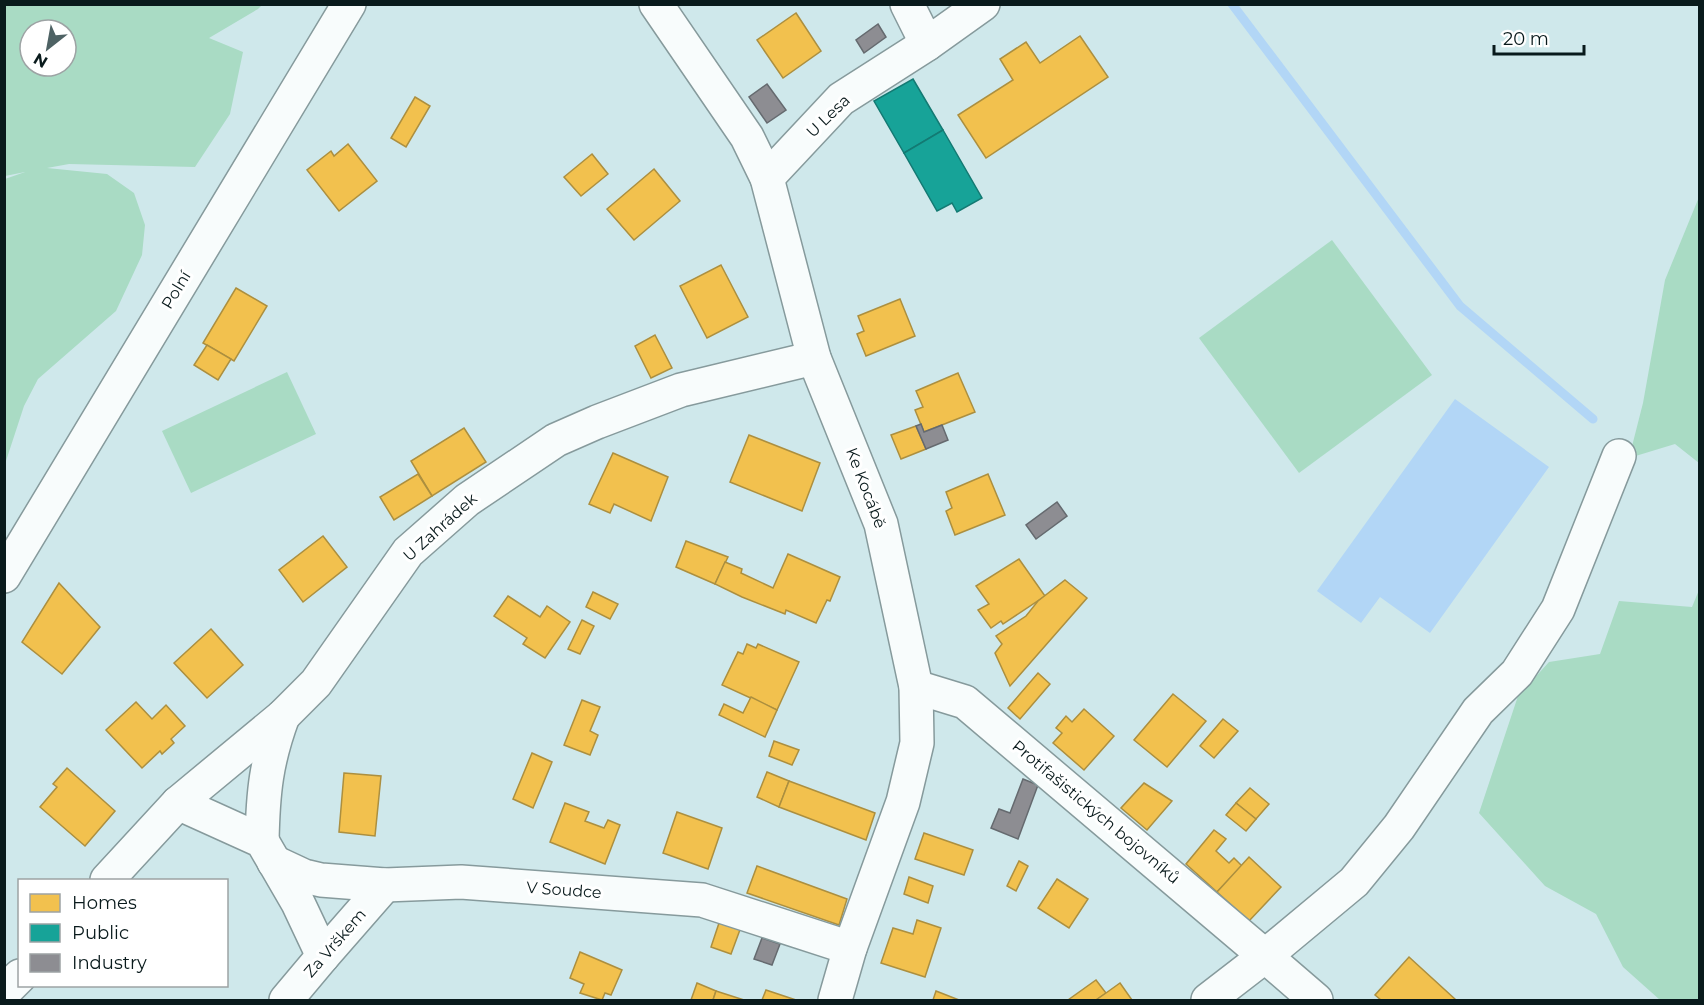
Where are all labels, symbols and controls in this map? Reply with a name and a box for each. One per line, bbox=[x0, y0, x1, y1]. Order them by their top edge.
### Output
north arrow bbox=[18, 18, 78, 78]
scale bar bbox=[1494, 18, 1584, 56]
text: 20 m bbox=[1503, 28, 1549, 50]
text: N bbox=[30, 49, 51, 72]
street label: U Lesa bbox=[802, 91, 854, 141]
street label: Polní bbox=[157, 267, 195, 312]
street label: Ke Kocábě bbox=[842, 445, 890, 531]
street label: U Zahrádek bbox=[399, 489, 481, 565]
street label: Protifašistických bojovníků bbox=[1008, 736, 1184, 888]
street label: V Soudce bbox=[526, 878, 602, 902]
legend bbox=[18, 879, 228, 987]
text: Homes bbox=[72, 892, 137, 914]
street label: Za Vrškem bbox=[300, 905, 370, 981]
text: Public bbox=[72, 922, 129, 944]
text: Industry bbox=[72, 952, 147, 974]

